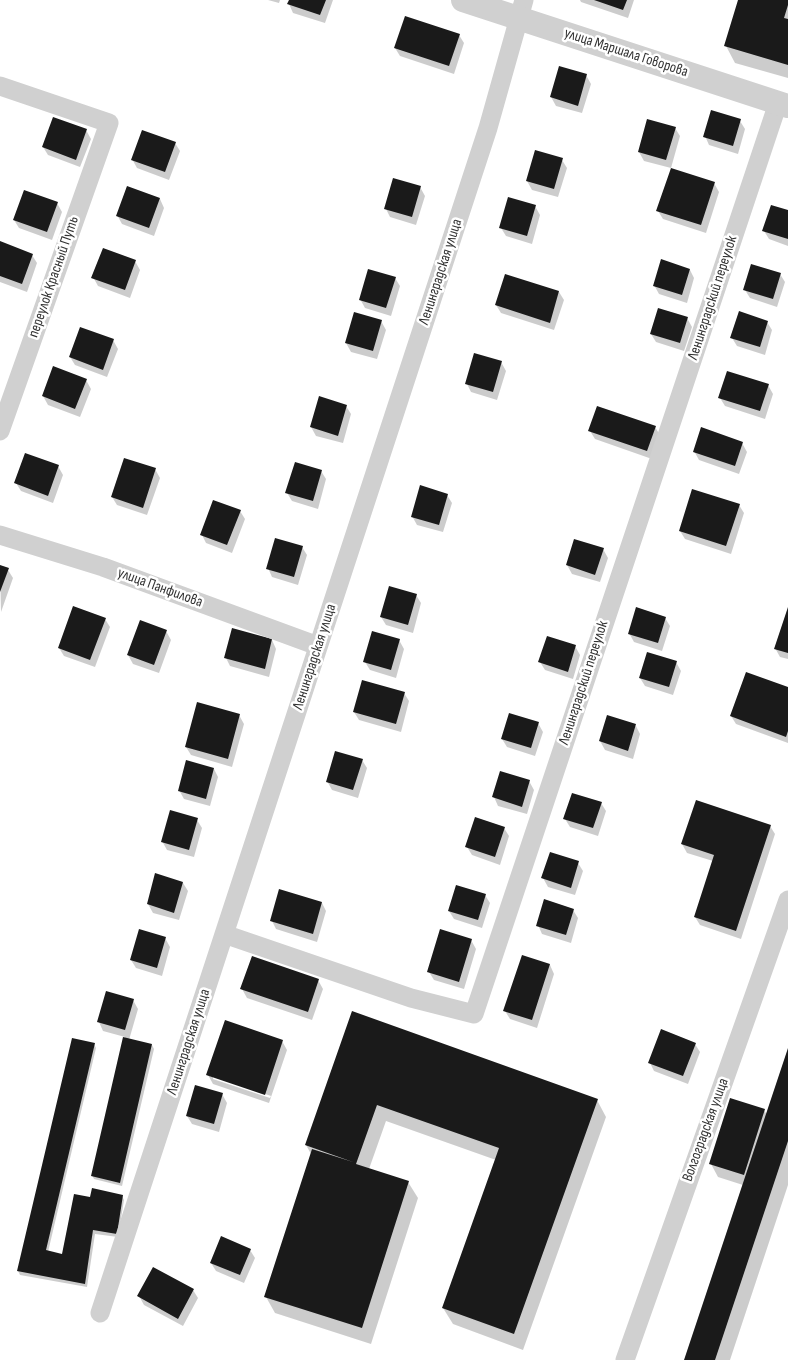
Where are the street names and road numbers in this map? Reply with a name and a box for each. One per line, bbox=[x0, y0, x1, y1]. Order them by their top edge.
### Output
street label: улица Маршала Говорова bbox=[562, 24, 690, 82]
street label: переулок Красный Путь bbox=[25, 214, 83, 340]
street label: Ленинградская улица bbox=[415, 217, 467, 327]
street label: Ленинградский переулок bbox=[684, 234, 742, 362]
street label: улица Панфилова bbox=[115, 564, 205, 612]
street label: Ленинградская улица bbox=[289, 602, 341, 712]
street label: Ленинградский переулок bbox=[555, 619, 613, 747]
street label: Ленинградская улица bbox=[163, 987, 215, 1097]
street label: Волгоградская улица bbox=[679, 1076, 733, 1184]

